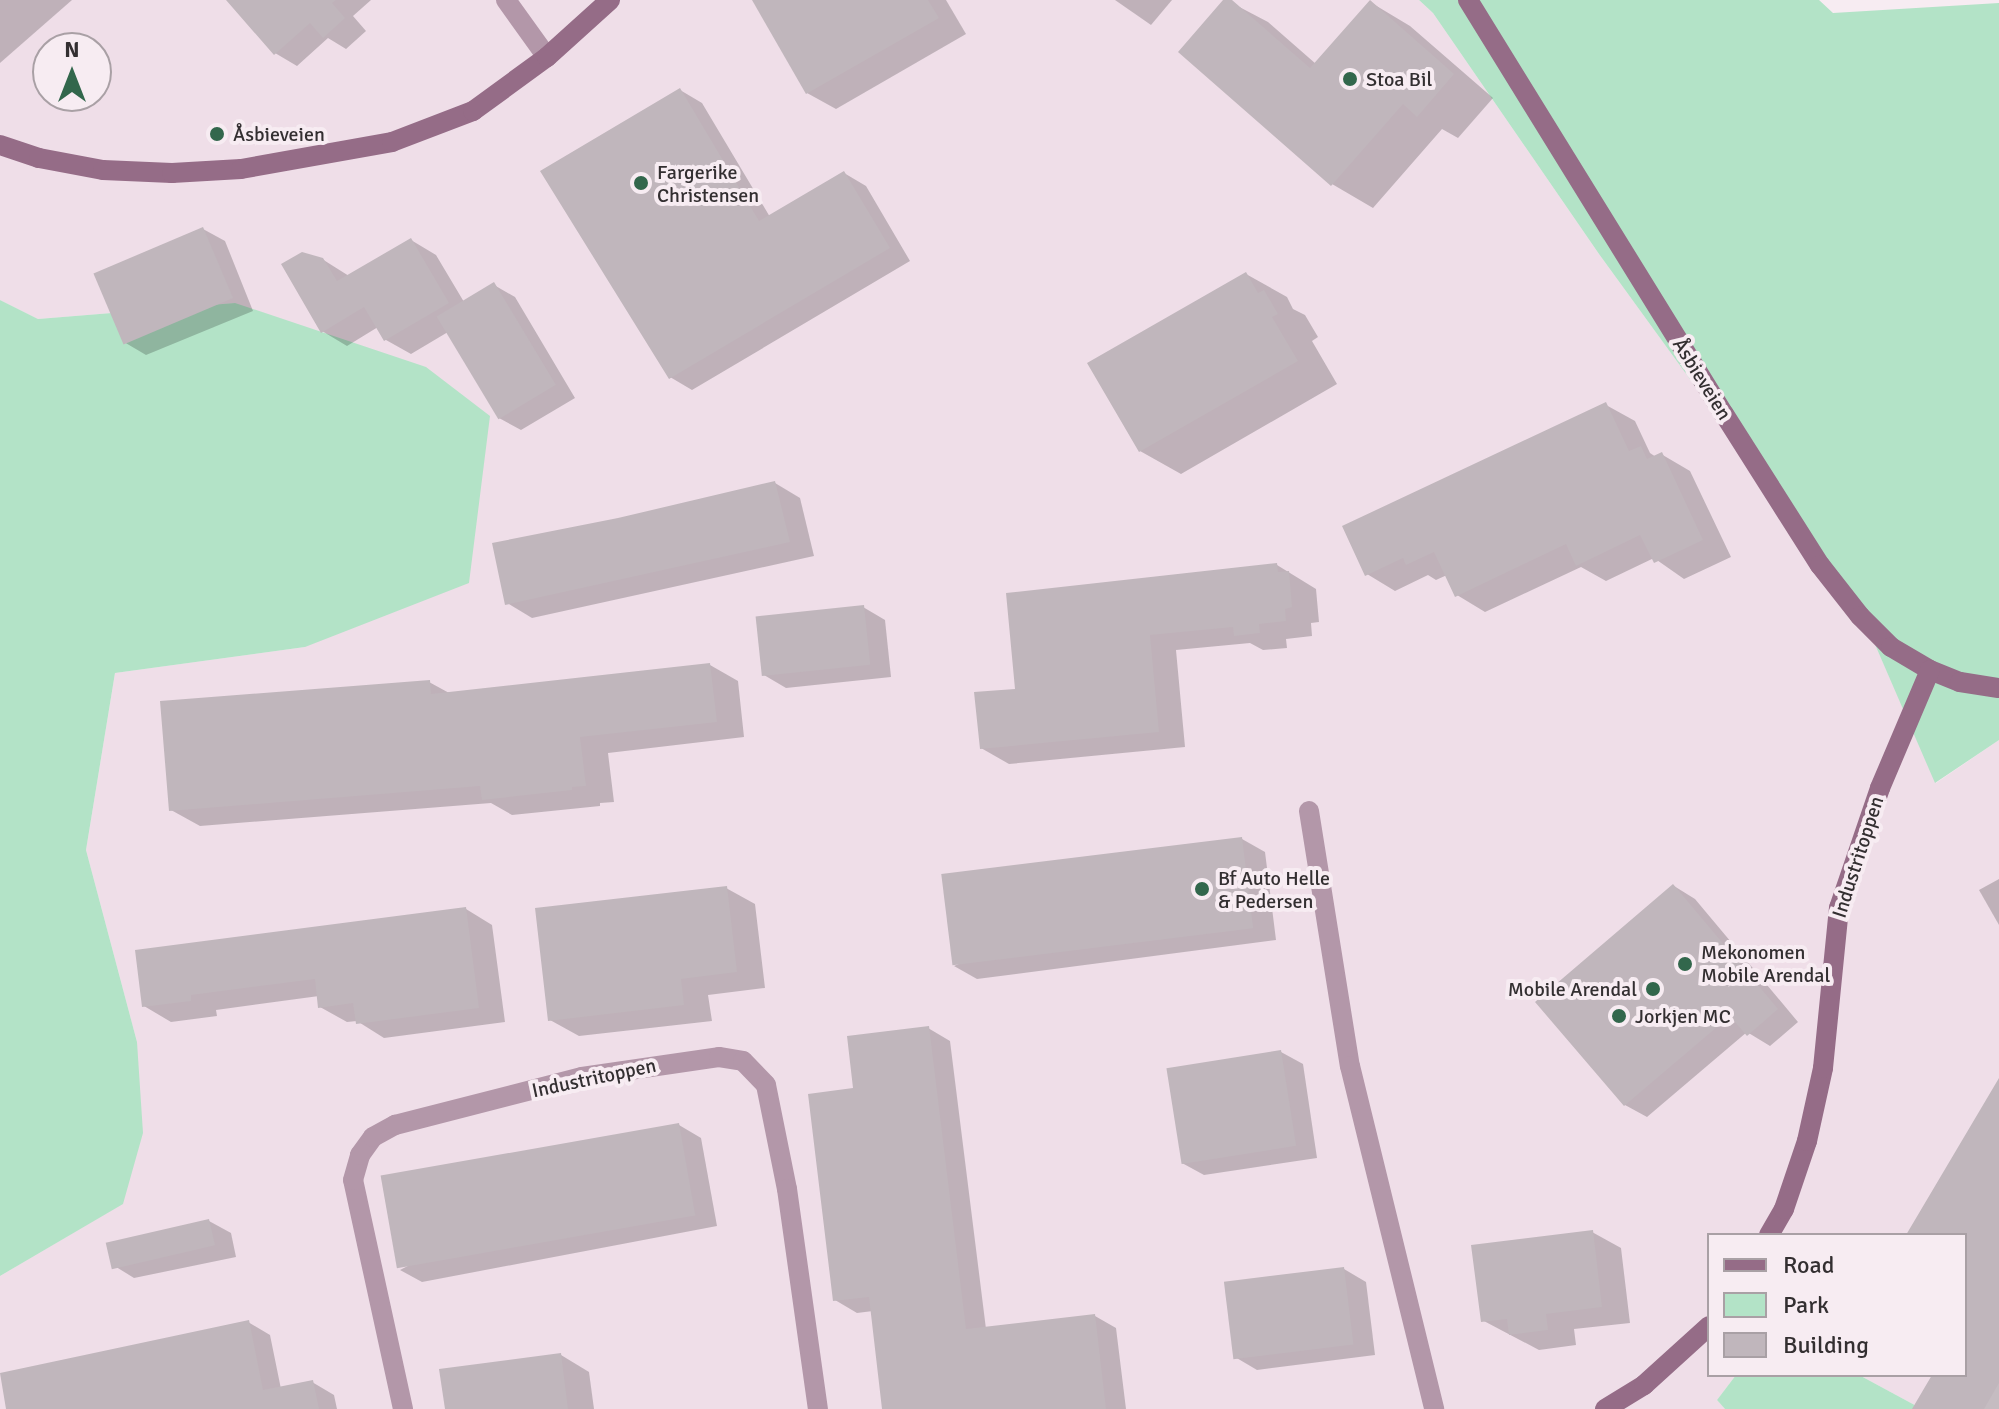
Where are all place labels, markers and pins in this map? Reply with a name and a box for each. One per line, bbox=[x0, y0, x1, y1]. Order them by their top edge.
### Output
place label: Stoa Bil bbox=[1366, 67, 1432, 91]
marker: Stoa Bil bbox=[1341, 70, 1359, 88]
place label: Åsbieveien bbox=[233, 122, 325, 146]
marker: Åsbieveien bbox=[208, 125, 226, 143]
place label: Fargerike Christensen bbox=[657, 160, 759, 207]
marker: Fargerike Christensen bbox=[632, 174, 650, 192]
place label: Bf Auto Helle & Pedersen bbox=[1218, 866, 1330, 913]
marker: Bf Auto Helle & Pedersen bbox=[1193, 880, 1211, 898]
place label: Mekonomen Mobile Arendal bbox=[1701, 940, 1830, 987]
marker: Mekonomen Mobile Arendal bbox=[1676, 955, 1694, 973]
place label: Mobile Arendal bbox=[1508, 977, 1637, 1001]
marker: Mobile Arendal bbox=[1644, 980, 1662, 998]
place label: Jorkjen MC bbox=[1635, 1004, 1731, 1028]
marker: Jorkjen MC bbox=[1610, 1007, 1628, 1025]

